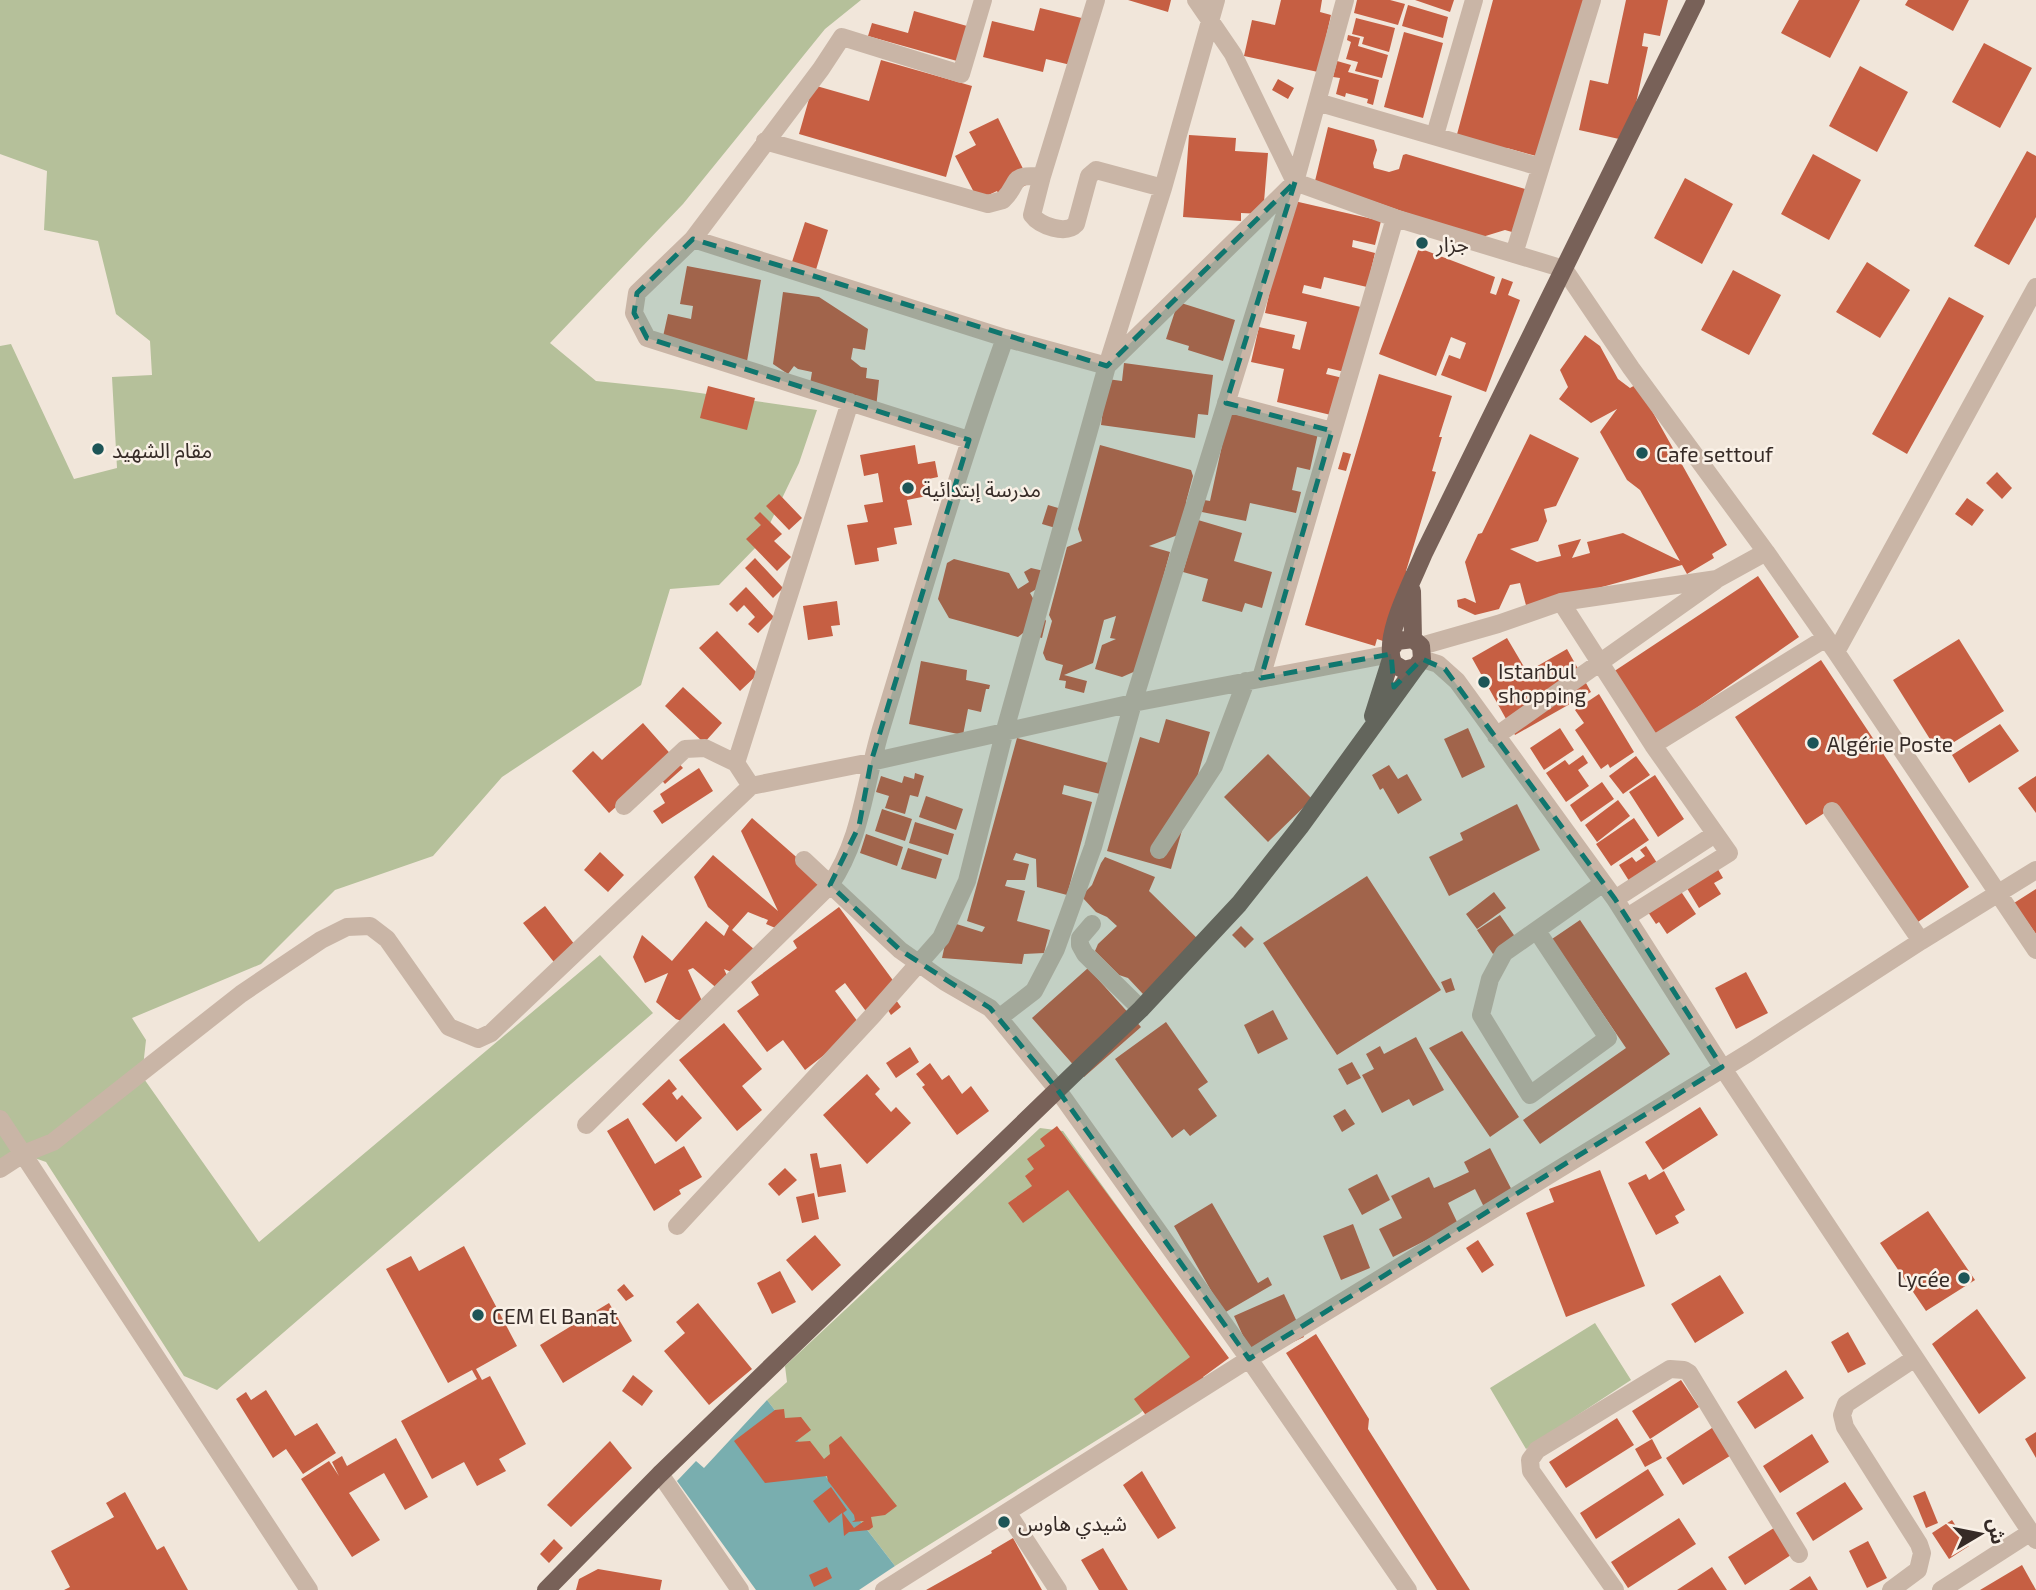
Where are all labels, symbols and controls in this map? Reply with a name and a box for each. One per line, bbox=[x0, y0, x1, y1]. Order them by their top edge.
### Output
place label: جزار bbox=[1435, 231, 1469, 257]
marker: جزار bbox=[1414, 235, 1430, 251]
place label: مقام الشهيد bbox=[112, 437, 212, 467]
marker: مقام الشهيد bbox=[90, 441, 106, 457]
place label: Cafe settouf bbox=[1656, 441, 1774, 466]
marker: Cafe settouf bbox=[1634, 445, 1650, 461]
place label: مدرسة إبتدائية bbox=[922, 476, 1041, 503]
marker: مدرسة إبتدائية bbox=[900, 480, 916, 496]
place label: Istanbul shopping bbox=[1498, 658, 1587, 707]
marker: Istanbul shopping bbox=[1476, 674, 1492, 690]
place label: Algérie Poste bbox=[1827, 731, 1953, 756]
marker: Algérie Poste bbox=[1805, 735, 1821, 751]
place label: Lycée bbox=[1897, 1266, 1950, 1291]
marker: Lycée bbox=[1956, 1270, 1972, 1286]
place label: CEM El Banat bbox=[492, 1303, 617, 1328]
marker: CEM El Banat bbox=[470, 1307, 486, 1323]
north arrow bbox=[1945, 1499, 2015, 1569]
place label: شيدي هاوس bbox=[1018, 1510, 1127, 1539]
marker: شيدي هاوس bbox=[996, 1514, 1012, 1530]
text: ش bbox=[1984, 1516, 2011, 1546]

